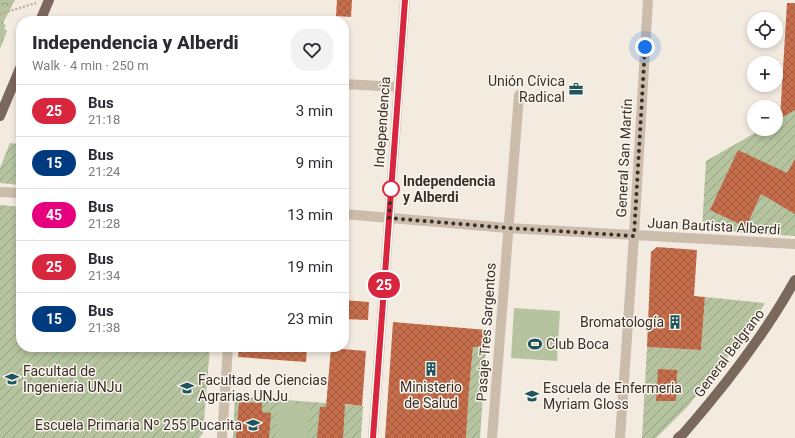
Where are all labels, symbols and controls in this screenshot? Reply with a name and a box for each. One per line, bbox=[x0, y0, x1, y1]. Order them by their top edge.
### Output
map controls bbox=[747, 12, 783, 136]
button: locate bbox=[747, 12, 783, 48]
button: heart bbox=[291, 29, 333, 71]
text: Independencia y Alberdi bbox=[32, 31, 239, 54]
your location bbox=[635, 37, 655, 57]
button: + bbox=[747, 56, 783, 92]
text: Walk · 4 min · 250 m bbox=[32, 58, 149, 73]
place label: Unión Cívica Radical bbox=[488, 73, 565, 105]
street label: Independencia bbox=[371, 76, 393, 168]
office icon: Unión Cívica Radical bbox=[568, 81, 584, 97]
text: Bus bbox=[88, 94, 114, 112]
street label: General San Martín bbox=[613, 98, 635, 218]
button: − bbox=[747, 100, 783, 136]
text: 3 min bbox=[296, 102, 333, 120]
text: 25 bbox=[46, 103, 62, 119]
text: 21:18 bbox=[88, 112, 120, 127]
text: Bus bbox=[88, 146, 114, 164]
text: 9 min bbox=[296, 154, 333, 172]
text: 15 bbox=[46, 155, 62, 171]
text: 21:24 bbox=[88, 164, 120, 179]
place label: Independencia y Alberdi bbox=[403, 173, 496, 205]
marker: Independencia y Alberdi bbox=[382, 180, 400, 198]
text: Bus bbox=[88, 198, 114, 216]
text: 13 min bbox=[287, 206, 333, 224]
text: 45 bbox=[46, 207, 62, 223]
street label: Juan Bautista Alberdi bbox=[647, 215, 781, 237]
text: 21:28 bbox=[88, 216, 120, 231]
text: Bus bbox=[88, 250, 114, 268]
text: 19 min bbox=[287, 258, 333, 276]
text: 25 bbox=[46, 259, 62, 275]
street label: Pasaje Tres Sargentos bbox=[473, 262, 499, 402]
text: 21:34 bbox=[88, 268, 120, 283]
line badge: 25 bbox=[366, 272, 402, 298]
text: 25 bbox=[376, 277, 392, 293]
text: Bus bbox=[88, 302, 114, 320]
street label: General Belgrano bbox=[691, 306, 767, 400]
text: 23 min bbox=[287, 310, 333, 328]
text: 15 bbox=[46, 311, 62, 327]
place label: Bromatología bbox=[580, 314, 664, 330]
building icon: Bromatología bbox=[667, 314, 683, 330]
text: 21:38 bbox=[88, 320, 120, 335]
sports icon: Club Boca bbox=[527, 336, 543, 352]
place label: Club Boca bbox=[546, 336, 609, 352]
building icon: Ministerio de Salud bbox=[423, 361, 439, 377]
place label: Facultad de Ingeniería UNJu bbox=[23, 363, 122, 395]
school or university icon: Facultad de Ingeniería UNJu bbox=[4, 371, 20, 387]
place label: Facultad de Ciencias Agrarias UNJu bbox=[198, 372, 327, 404]
place label: Ministerio de Salud bbox=[400, 379, 462, 411]
school or university icon: Facultad de Ciencias Agrarias UNJu bbox=[179, 380, 195, 396]
place label: Escuela de Enfermeria Myriam Gloss bbox=[543, 380, 682, 412]
school or university icon: Escuela de Enfermeria Myriam Gloss bbox=[524, 388, 540, 404]
place label: Escuela Primaria Nº 255 Pucarita bbox=[35, 417, 242, 433]
school or university icon: Escuela Primaria Nº 255 Pucarita bbox=[245, 417, 261, 433]

